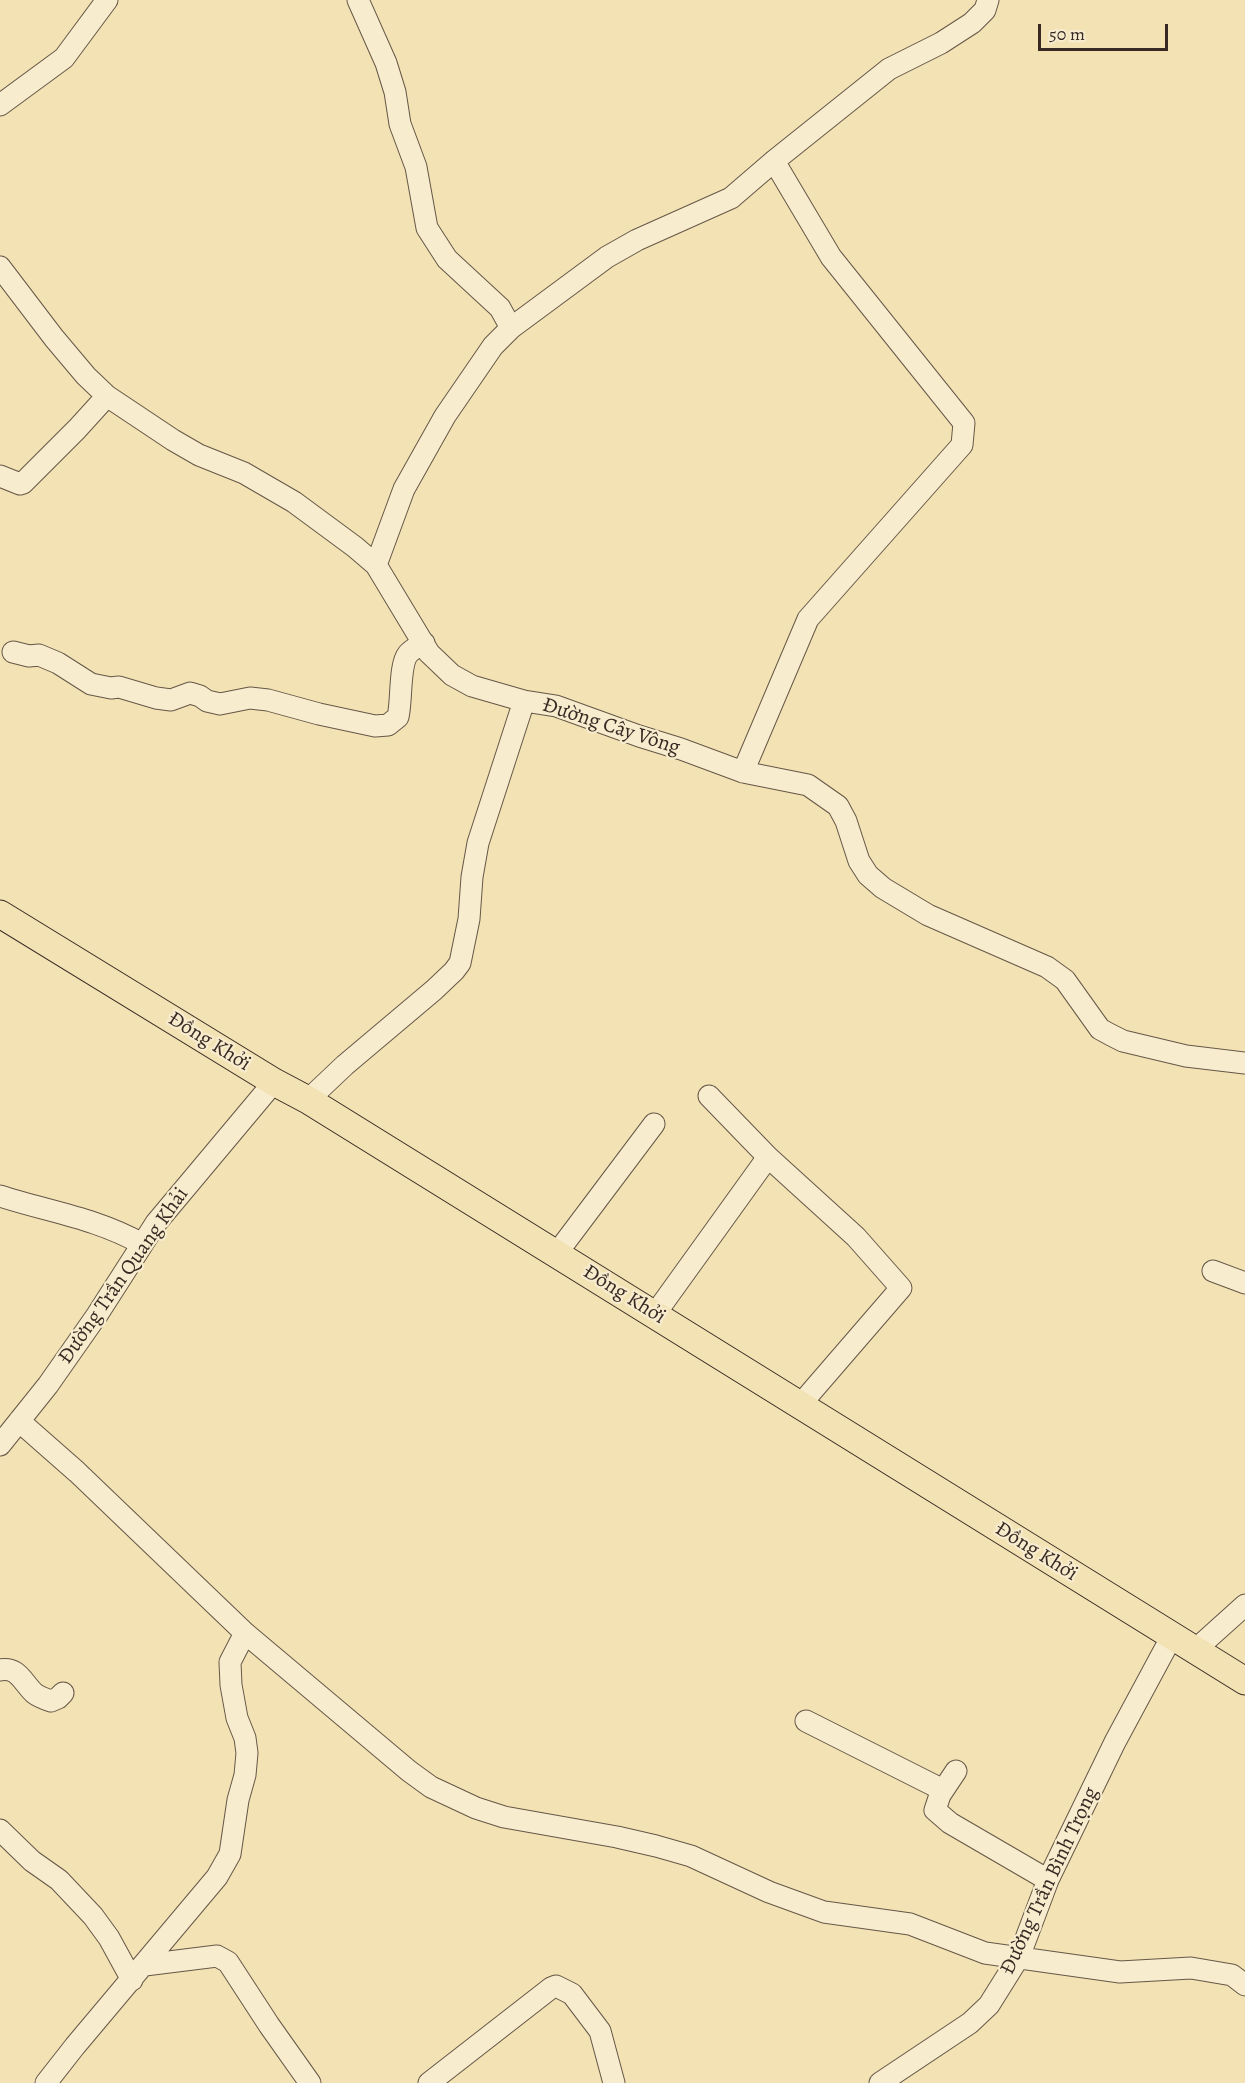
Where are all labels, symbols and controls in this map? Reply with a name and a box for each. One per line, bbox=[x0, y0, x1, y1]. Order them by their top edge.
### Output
scale bar bbox=[1041, 12, 1172, 50]
text: 50 m bbox=[1049, 22, 1085, 46]
street label: Đường Cây Vông bbox=[539, 693, 683, 761]
street label: Đồng Khởi bbox=[163, 1007, 255, 1077]
street label: Đường Trần Quang Khải bbox=[54, 1183, 194, 1369]
street label: Đồng Khởi bbox=[578, 1260, 670, 1330]
street label: Đồng Khởi bbox=[990, 1517, 1082, 1587]
street label: Đường Trần Bình Trọng bbox=[995, 1783, 1105, 1979]

